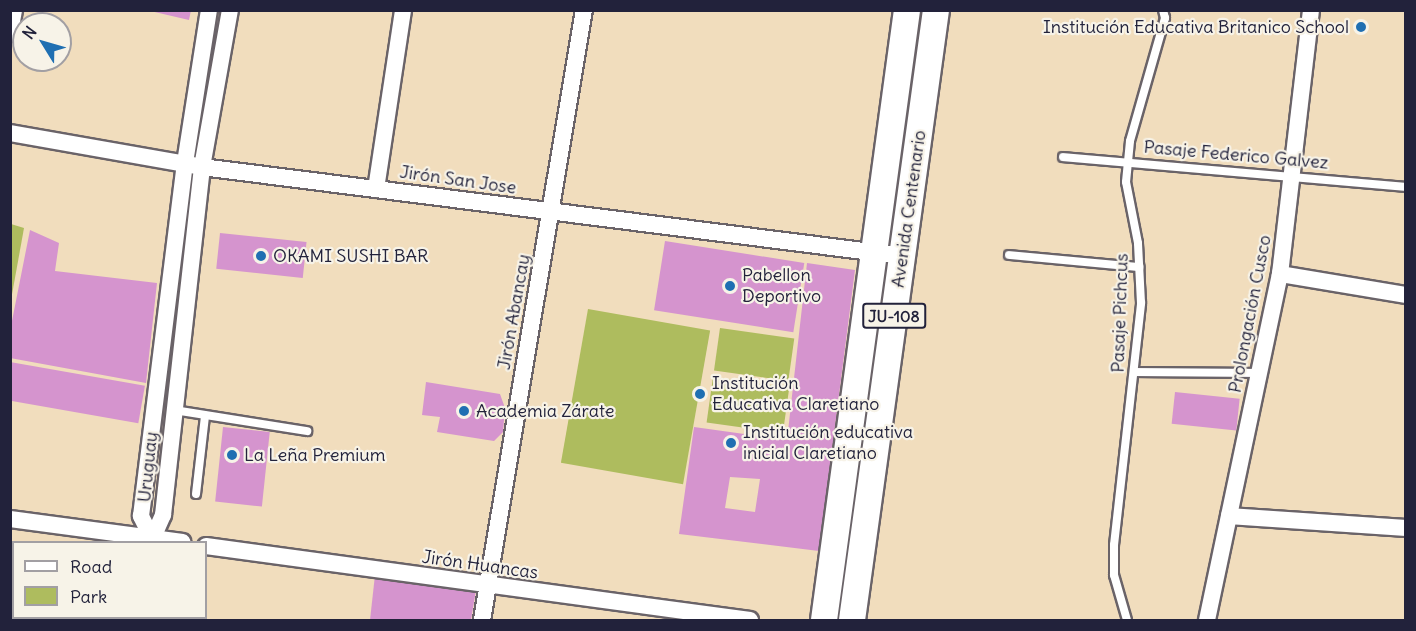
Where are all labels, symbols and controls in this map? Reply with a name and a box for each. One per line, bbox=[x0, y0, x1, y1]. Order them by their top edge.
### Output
north arrow bbox=[12, 12, 72, 72]
place label: Institución Educativa Britanico School bbox=[1043, 16, 1349, 38]
marker: Institución Educativa Britanico School bbox=[1354, 20, 1368, 34]
text: N bbox=[18, 22, 41, 43]
street label: Avenida Centenario bbox=[887, 129, 931, 289]
street label: Pasaje Federico Galvez bbox=[1143, 136, 1329, 174]
street label: Jirón San Jose bbox=[398, 161, 518, 199]
street label: Prolongación Cusco bbox=[1224, 233, 1276, 395]
place label: OKAMI SUSHI BAR bbox=[273, 245, 429, 267]
marker: OKAMI SUSHI BAR bbox=[254, 249, 268, 263]
street label: Jirón Abancay bbox=[493, 253, 535, 371]
street label: Pasaje Pichcus bbox=[1107, 253, 1133, 373]
place label: Pabellon Deportivo bbox=[742, 265, 821, 308]
marker: Pabellon Deportivo bbox=[723, 279, 737, 293]
road number: JU-108 bbox=[861, 303, 927, 329]
place label: Institución Educativa Claretiano bbox=[712, 373, 879, 416]
marker: Institución Educativa Claretiano bbox=[693, 387, 707, 401]
place label: Academia Zárate bbox=[476, 400, 615, 422]
marker: Academia Zárate bbox=[457, 404, 471, 418]
place label: Institución educativa inicial Claretiano bbox=[743, 422, 913, 464]
street label: Uruguay bbox=[134, 431, 162, 503]
marker: Institución educativa inicial Claretiano bbox=[724, 436, 738, 450]
place label: La Leña Premium bbox=[244, 444, 386, 466]
marker: La Leña Premium bbox=[225, 448, 239, 462]
legend bbox=[12, 541, 207, 619]
street label: Jirón Huancas bbox=[421, 546, 539, 584]
text: Road bbox=[70, 555, 112, 578]
text: Park bbox=[70, 585, 107, 608]

